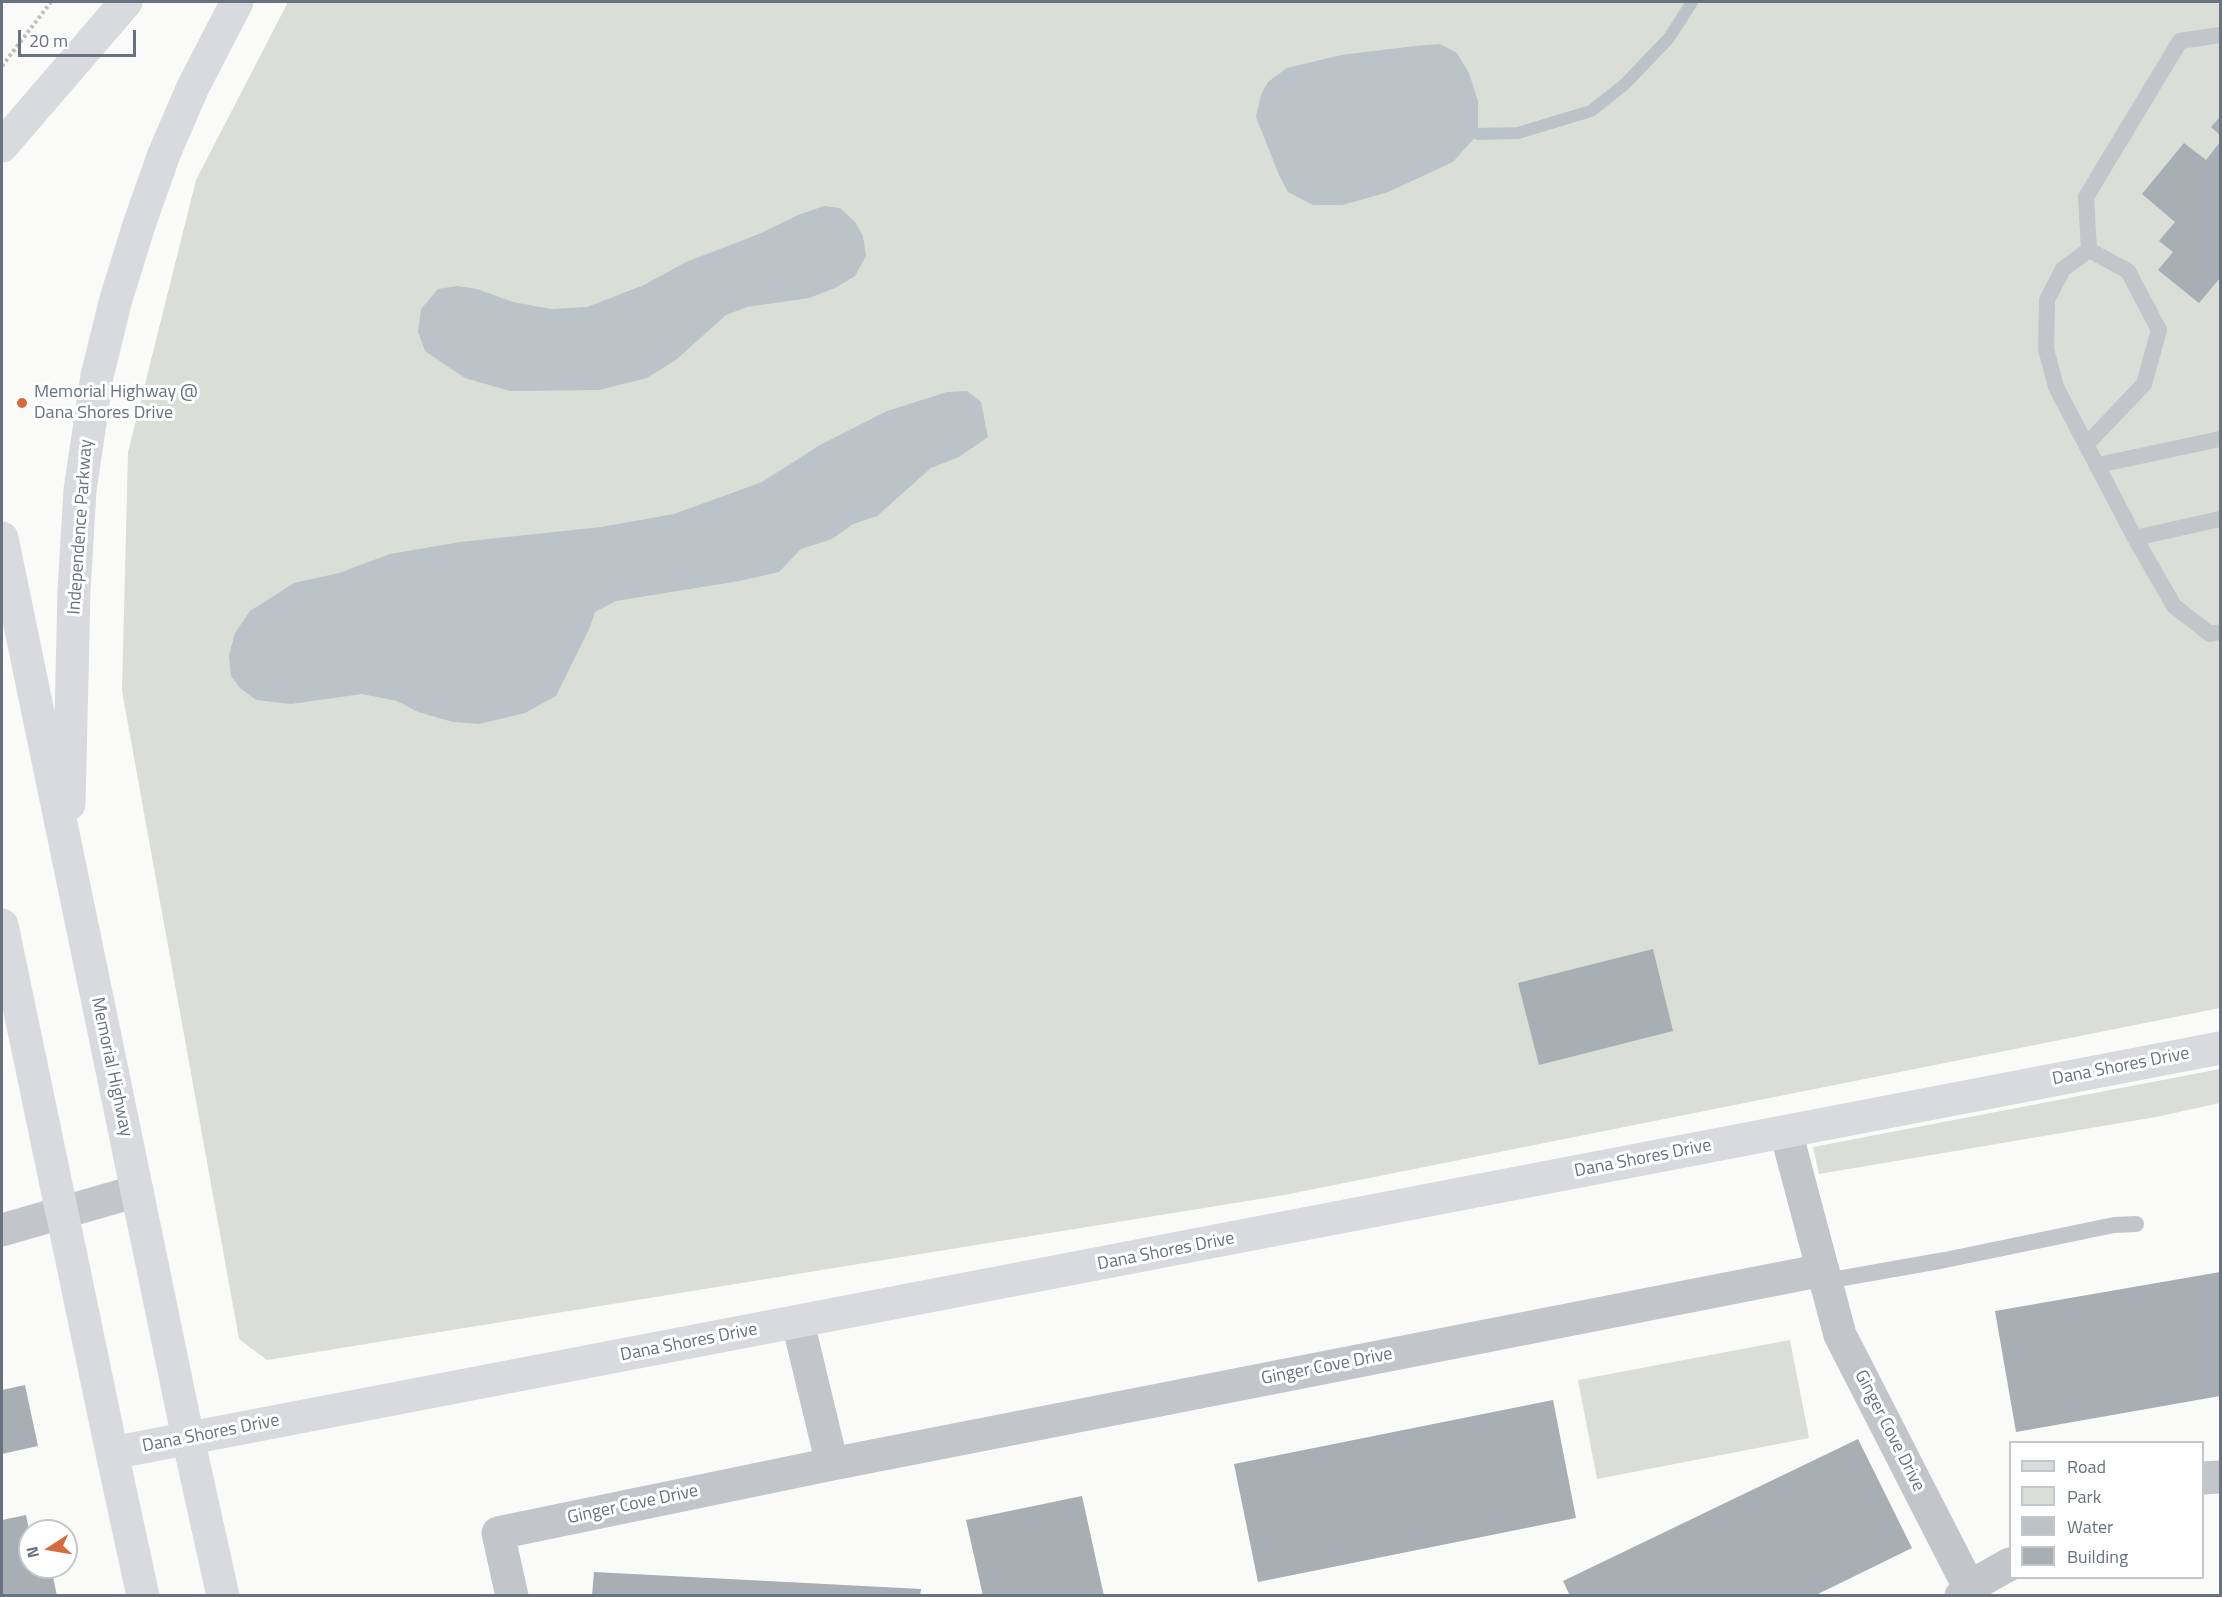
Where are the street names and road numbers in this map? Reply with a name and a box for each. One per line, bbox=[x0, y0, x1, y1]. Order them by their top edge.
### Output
street label: Independence Parkway bbox=[64, 439, 98, 615]
street label: Memorial Highway bbox=[86, 995, 136, 1139]
street label: Dana Shores Drive bbox=[2051, 1043, 2191, 1091]
street label: Dana Shores Drive bbox=[1573, 1135, 1713, 1183]
street label: Dana Shores Drive bbox=[1096, 1228, 1236, 1276]
street label: Dana Shores Drive bbox=[619, 1319, 759, 1367]
street label: Ginger Cove Drive bbox=[1260, 1344, 1394, 1390]
street label: Ginger Cove Drive bbox=[1849, 1367, 1929, 1495]
street label: Dana Shores Drive bbox=[141, 1410, 281, 1458]
street label: Ginger Cove Drive bbox=[566, 1481, 700, 1529]

